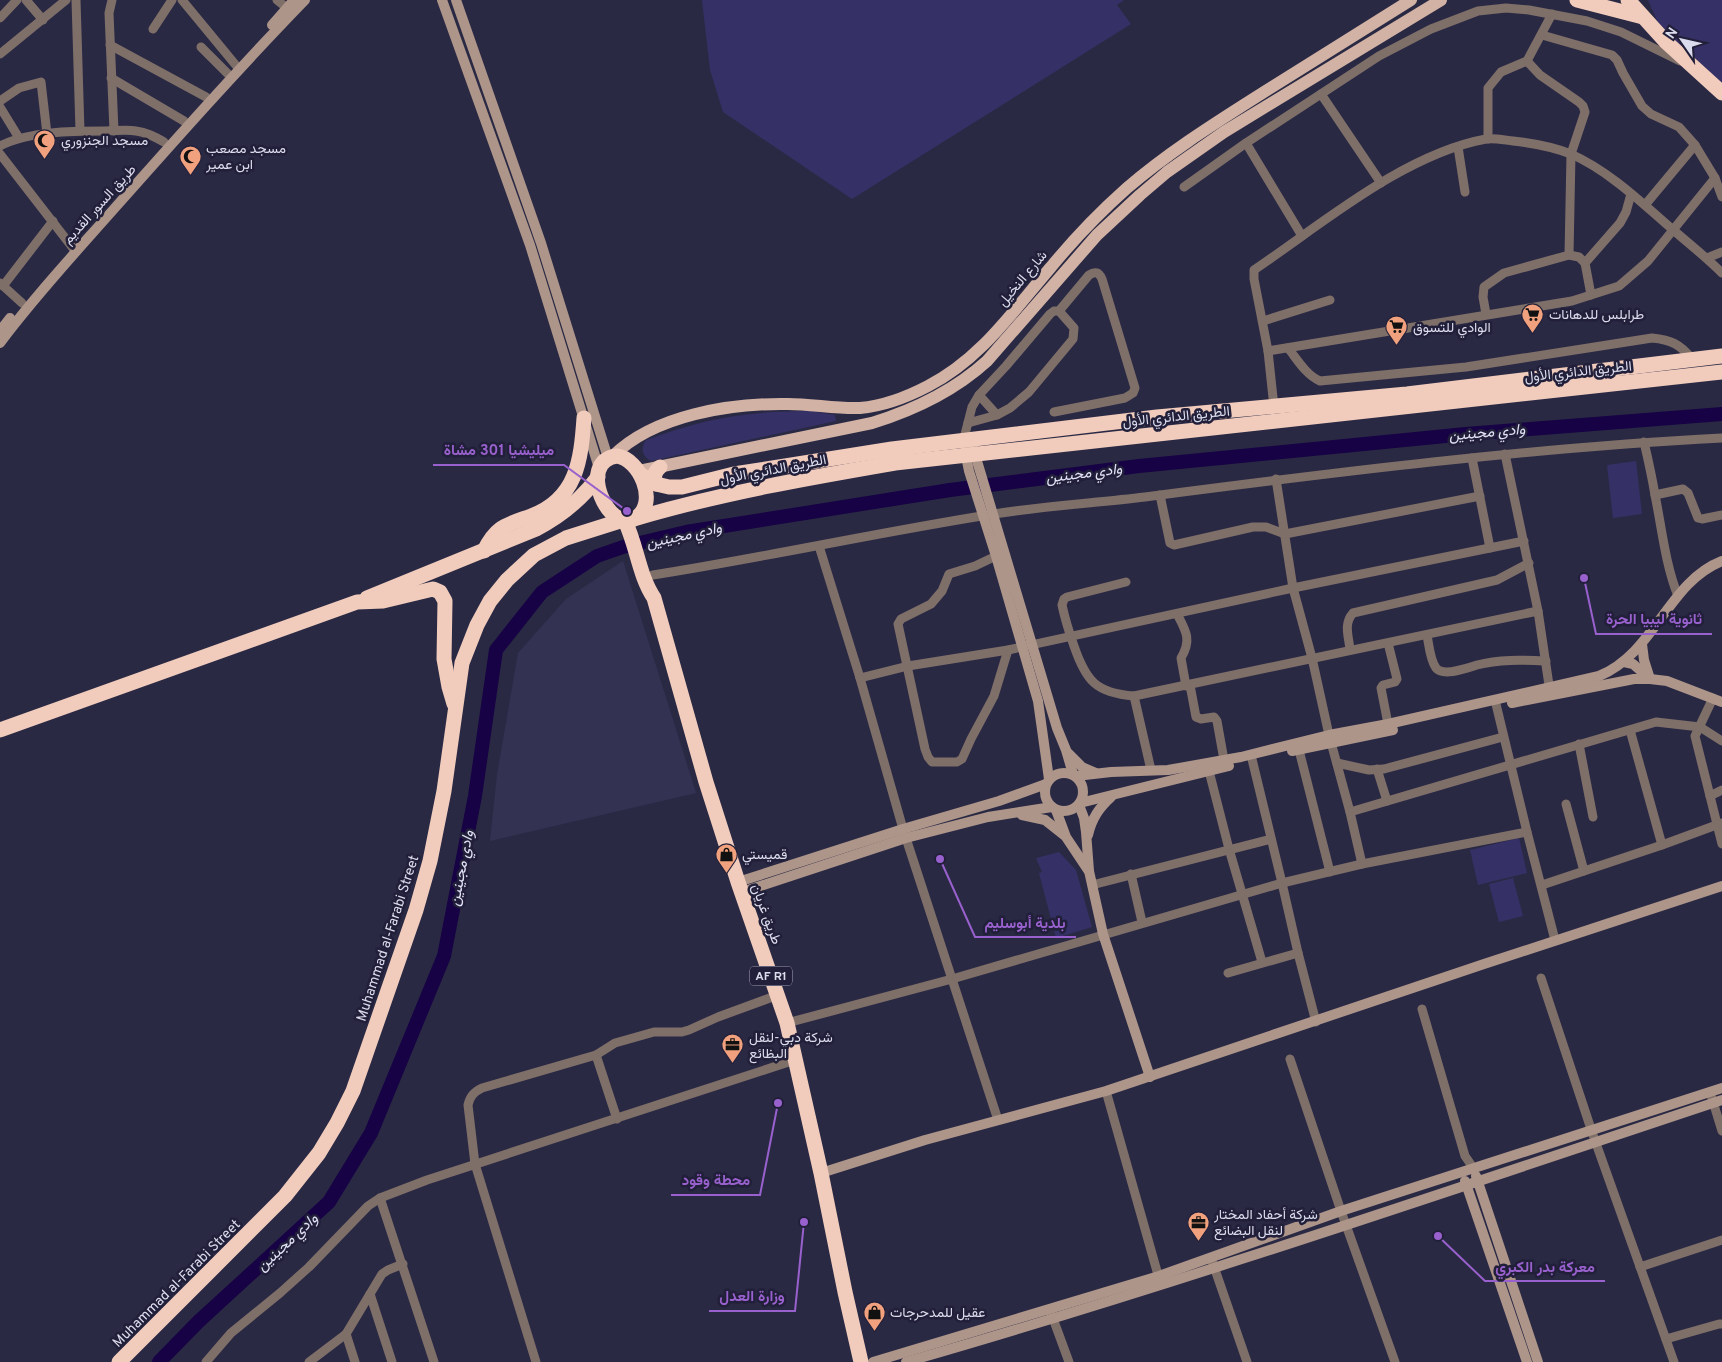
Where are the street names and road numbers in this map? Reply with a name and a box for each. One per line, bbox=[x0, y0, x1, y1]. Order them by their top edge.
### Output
street label: طريق السور القديم bbox=[60, 162, 140, 248]
street label: شارع النخيل bbox=[995, 247, 1052, 311]
street label: الطريق الدائري الأول bbox=[1524, 357, 1633, 389]
street label: الطريق الدائري الأول bbox=[1122, 402, 1231, 434]
street label: الطريق الدائري الأول bbox=[719, 451, 828, 491]
street label: Muhammad al-Farabi Street bbox=[353, 853, 423, 1024]
street label: طريق غريان bbox=[747, 882, 784, 947]
road number: AF R1 bbox=[750, 966, 792, 986]
street label: Muhammad al-Farabi Street bbox=[110, 1217, 245, 1352]

